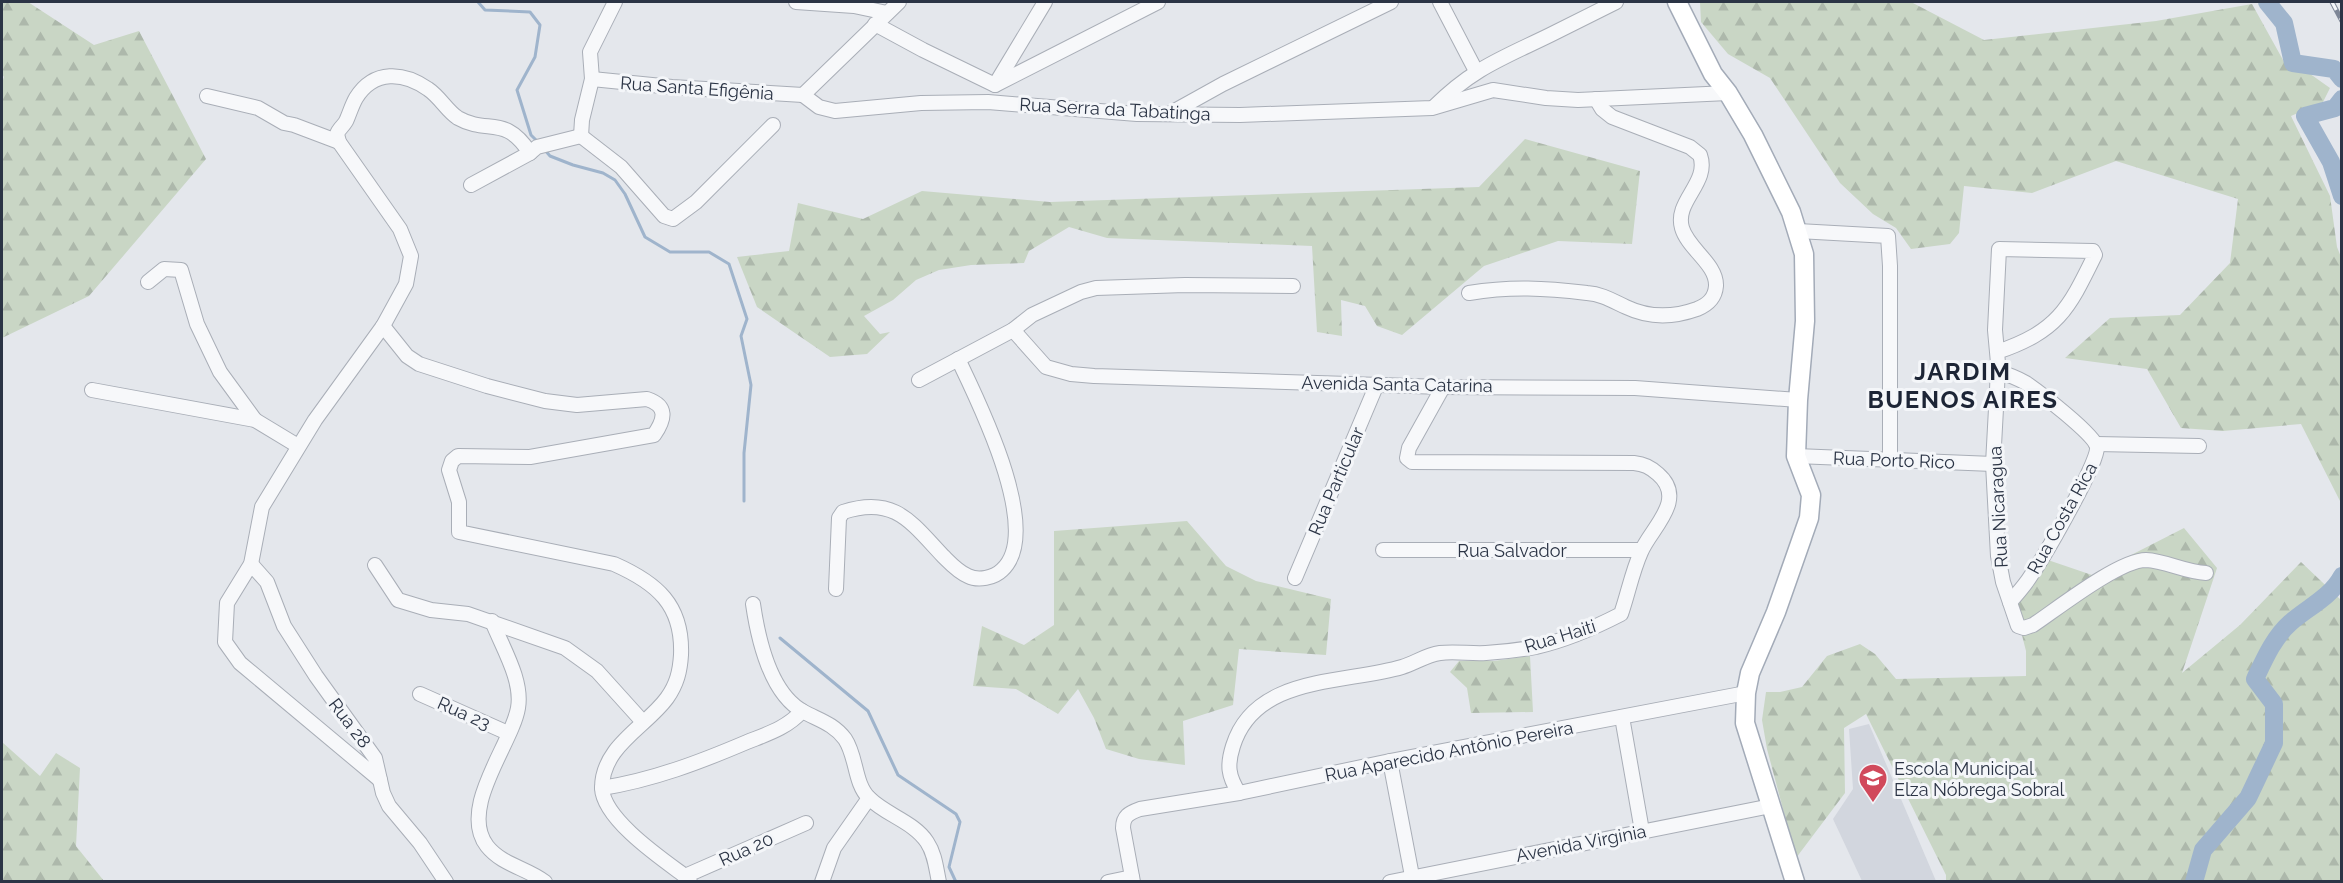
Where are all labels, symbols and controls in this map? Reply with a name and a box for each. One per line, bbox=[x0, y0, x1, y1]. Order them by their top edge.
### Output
street label: Rua Santa Efigênia bbox=[619, 72, 775, 104]
street label: Rua Serra da Tabatinga bbox=[1019, 94, 1211, 124]
district label: JARDIM BUENOS AIRES bbox=[1868, 357, 2058, 414]
street label: Avenida Santa Catarina bbox=[1301, 372, 1493, 396]
street label: Rua Particular bbox=[1304, 423, 1368, 538]
street label: Rua Nicaragua bbox=[1984, 446, 2012, 568]
street label: Rua Porto Rico bbox=[1833, 447, 1956, 473]
street label: Rua Costa Rica bbox=[2023, 459, 2101, 577]
street label: Rua Salvador bbox=[1457, 540, 1567, 561]
street label: Rua Haiti bbox=[1522, 615, 1598, 657]
street label: Rua 23 bbox=[434, 692, 494, 734]
street label: Rua 28 bbox=[325, 694, 375, 752]
street label: Rua Aparecido Antônio Pereira bbox=[1323, 717, 1575, 785]
place label: Escola Municipal Elza Nóbrega Sobral bbox=[1894, 758, 2065, 800]
school or university icon: Escola Municipal Elza Nóbrega Sobral bbox=[1857, 762, 1889, 804]
street label: Avenida Virginia bbox=[1514, 820, 1648, 866]
street label: Rua 20 bbox=[716, 828, 776, 870]

